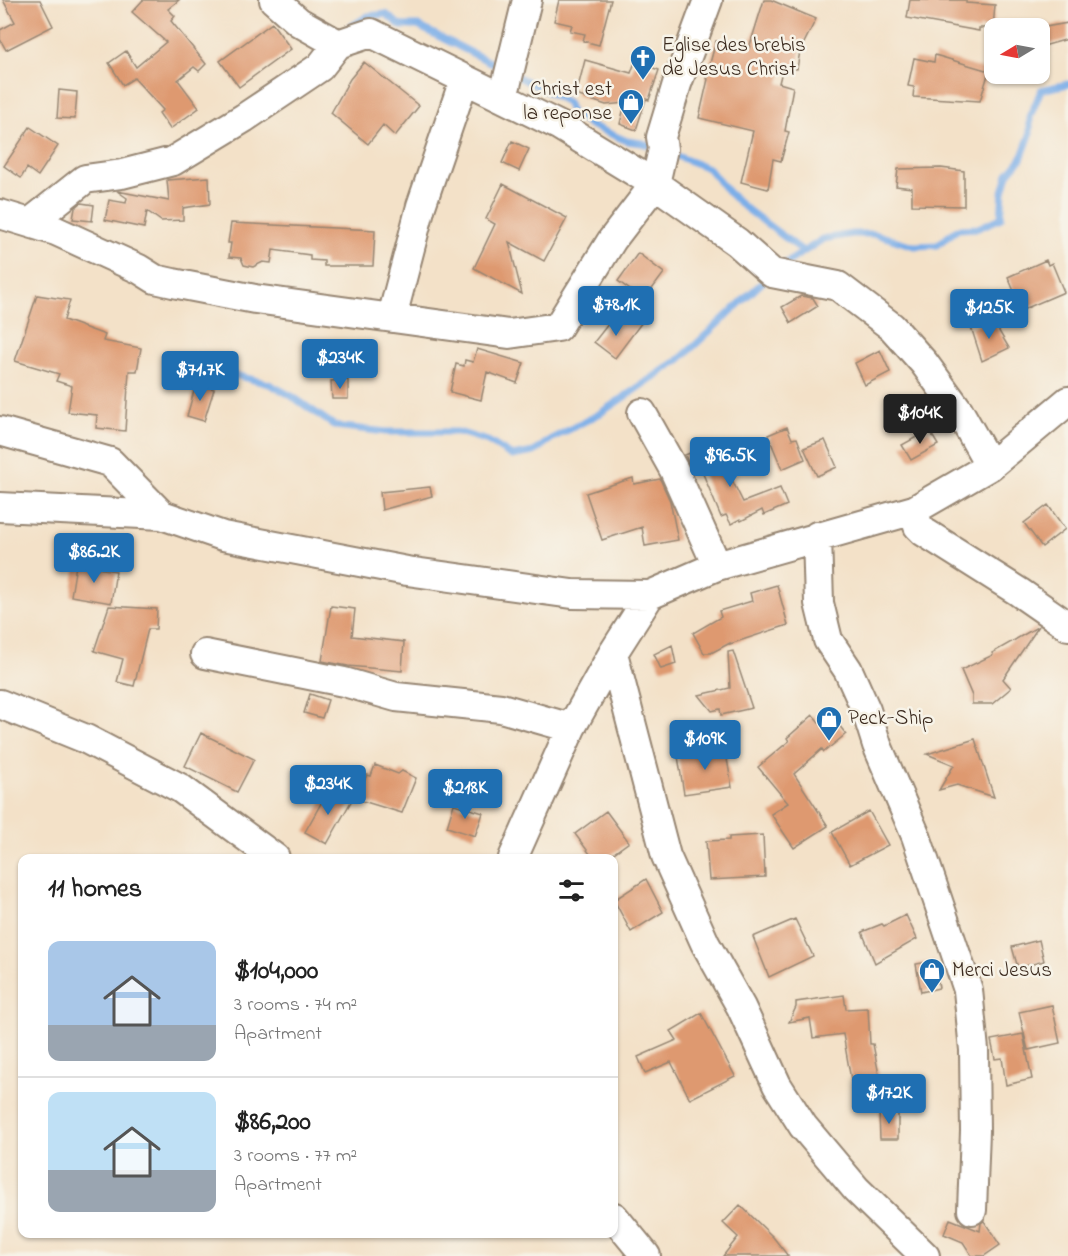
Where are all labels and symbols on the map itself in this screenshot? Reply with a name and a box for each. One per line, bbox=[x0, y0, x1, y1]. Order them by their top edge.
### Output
north arrow bbox=[984, 18, 1050, 84]
place label: Eglise des brebis de Jesus Christ bbox=[662, 31, 806, 85]
church icon: Eglise des brebis de Jesus Christ bbox=[628, 43, 658, 81]
place label: Christ est la reponse bbox=[523, 75, 613, 129]
shop icon: Christ est la reponse bbox=[616, 87, 646, 125]
pin: $78.1K bbox=[567, 286, 665, 337]
pin: $125K bbox=[947, 289, 1031, 340]
pin: $234K bbox=[298, 339, 382, 390]
pin: $71.7K bbox=[151, 351, 249, 402]
pin: $104K bbox=[878, 394, 962, 445]
pin: $96.5K bbox=[681, 437, 779, 488]
pin: $86.2K bbox=[45, 533, 143, 584]
shop icon: Peck-Ship bbox=[814, 704, 844, 742]
place label: Peck-Ship bbox=[848, 704, 933, 734]
pin: $109K bbox=[663, 720, 747, 771]
pin: $234K bbox=[286, 765, 370, 816]
pin: $218K bbox=[423, 769, 507, 820]
shop icon: Merci Jesus bbox=[917, 956, 947, 994]
place label: Merci Jesus bbox=[952, 956, 1052, 986]
pin: $172K bbox=[847, 1074, 931, 1125]

